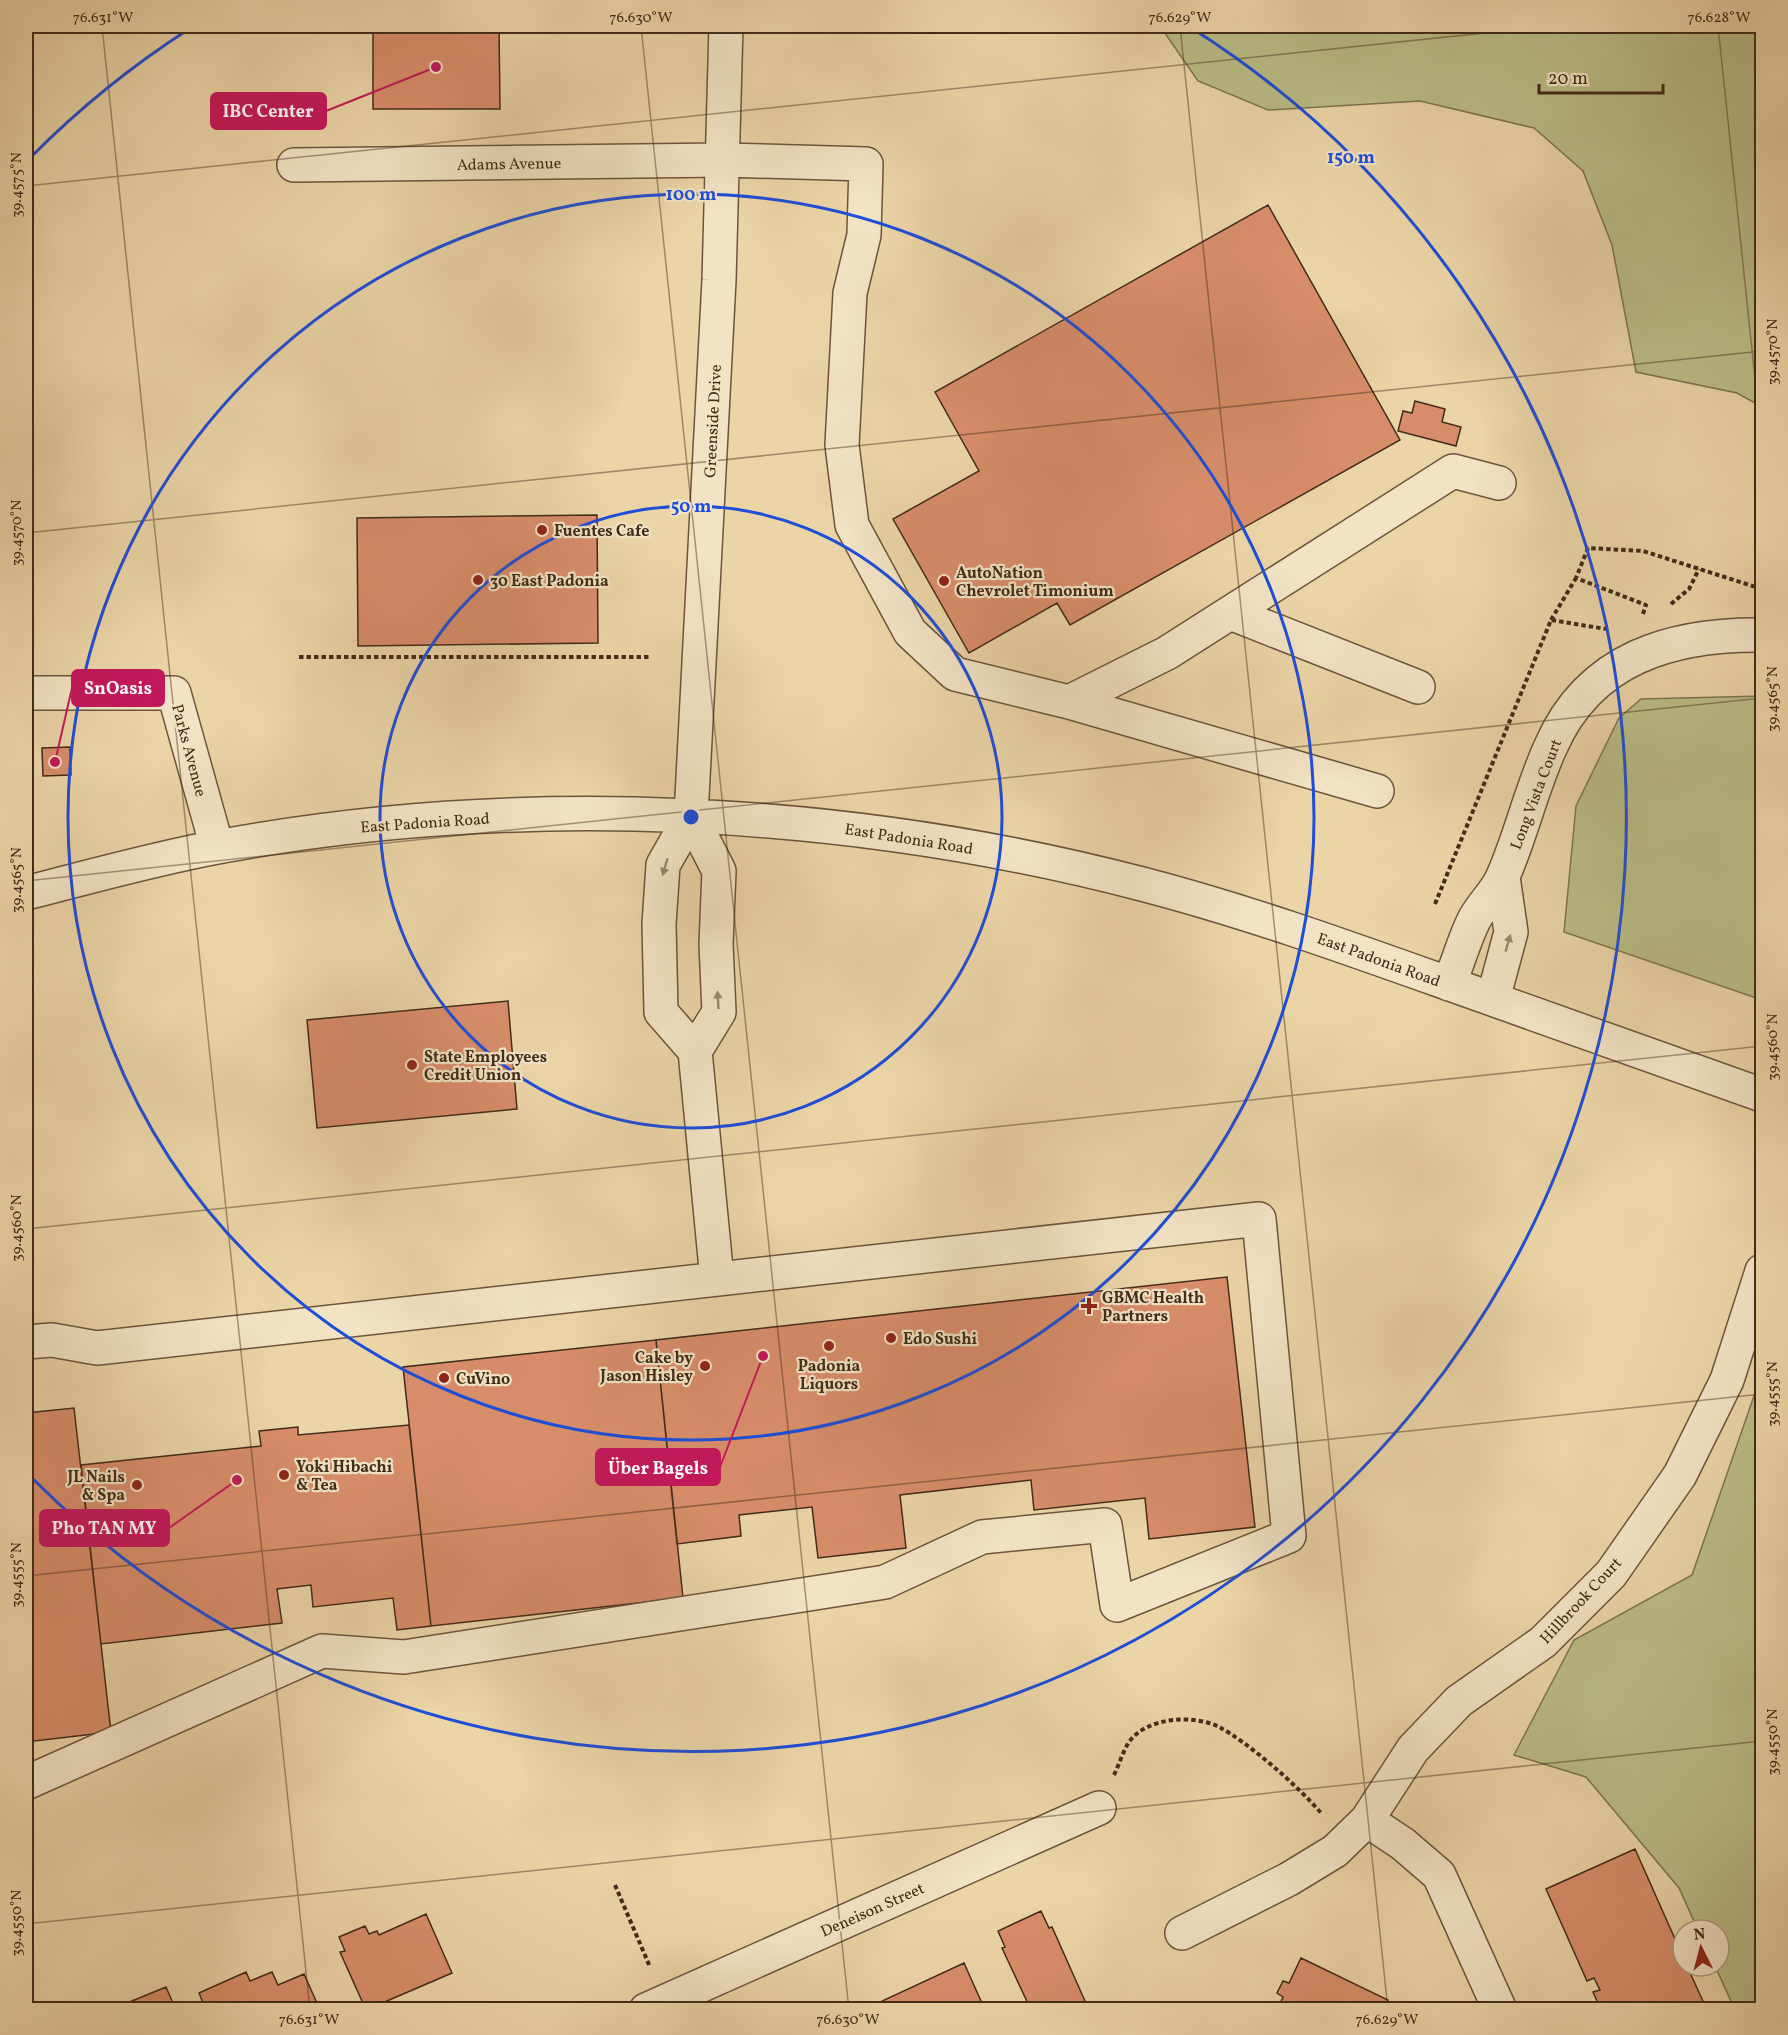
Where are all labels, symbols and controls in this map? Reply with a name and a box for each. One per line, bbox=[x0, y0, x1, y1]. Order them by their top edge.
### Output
text: 76.631°W bbox=[73, 8, 133, 29]
text: 76.630°W bbox=[609, 8, 673, 29]
text: 76.629°W bbox=[1149, 8, 1211, 29]
text: 76.628°W bbox=[1687, 8, 1751, 29]
scale bar bbox=[1539, 57, 1664, 95]
text: 20 m bbox=[1548, 67, 1588, 92]
callout: IBC Center bbox=[211, 93, 326, 129]
text: IBC Center bbox=[222, 100, 314, 125]
text: 150 m bbox=[1327, 146, 1375, 171]
text: 39.4575°N bbox=[7, 152, 28, 218]
street label: Adams Avenue bbox=[457, 153, 561, 177]
text: 100 m bbox=[666, 183, 716, 208]
text: 39.4570°N bbox=[1763, 319, 1784, 385]
street label: Greenside Drive bbox=[700, 364, 728, 478]
text: 50 m bbox=[671, 495, 711, 520]
text: 39.4570°N bbox=[7, 500, 28, 566]
place label: Fuentes Cafe bbox=[554, 521, 649, 543]
marker: Fuentes Cafe bbox=[535, 523, 549, 537]
place label: AutoNation Chevrolet Timonium bbox=[956, 563, 1114, 603]
place label: 30 East Padonia bbox=[490, 571, 609, 593]
marker: 30 East Padonia bbox=[471, 573, 485, 587]
marker: AutoNation Chevrolet Timonium bbox=[937, 574, 951, 588]
text: 39.4565°N bbox=[1763, 666, 1784, 732]
callout: SnOasis bbox=[72, 670, 164, 706]
text: SnOasis bbox=[84, 677, 152, 702]
street label: Parks Avenue bbox=[165, 702, 211, 799]
street label: Long Vista Court bbox=[1506, 736, 1568, 853]
centre of rings bbox=[681, 807, 701, 827]
street label: East Padonia Road bbox=[360, 808, 491, 839]
street label: East Padonia Road bbox=[843, 819, 974, 861]
text: 39.4565°N bbox=[7, 847, 28, 913]
one-way arrow bbox=[659, 858, 669, 876]
street label: East Padonia Road bbox=[1314, 928, 1443, 993]
one-way arrow bbox=[1504, 934, 1513, 952]
one-way arrow bbox=[714, 990, 723, 1009]
text: 39.4560°N bbox=[1763, 1013, 1784, 1081]
place label: State Employees Credit Union bbox=[424, 1047, 547, 1087]
marker: State Employees Credit Union bbox=[405, 1058, 419, 1072]
text: 39.4560°N bbox=[7, 1194, 28, 1262]
place label: GBMC Health Partners bbox=[1102, 1288, 1204, 1328]
marker: GBMC Health Partners bbox=[1080, 1297, 1098, 1315]
place label: Edo Sushi bbox=[903, 1329, 978, 1351]
marker: Edo Sushi bbox=[884, 1331, 898, 1345]
marker: Padonia Liquors bbox=[822, 1339, 836, 1353]
place label: Cake by Jason Hisley bbox=[599, 1348, 693, 1388]
place label: Padonia Liquors bbox=[798, 1356, 861, 1396]
marker: Cake by Jason Hisley bbox=[698, 1359, 712, 1373]
text: 39.4555°N bbox=[1763, 1361, 1784, 1427]
place label: CuVino bbox=[456, 1369, 510, 1391]
marker: CuVino bbox=[437, 1371, 451, 1385]
callout: Über Bagels bbox=[596, 1449, 720, 1485]
place label: Yoki Hibachi & Tea bbox=[296, 1457, 393, 1497]
text: Über Bagels bbox=[608, 1457, 708, 1482]
place label: JL Nails & Spa bbox=[67, 1467, 125, 1507]
marker: Yoki Hibachi & Tea bbox=[277, 1468, 291, 1482]
marker: JL Nails & Spa bbox=[130, 1478, 144, 1492]
callout: Pho TAN MY bbox=[40, 1510, 169, 1546]
text: Pho TAN MY bbox=[51, 1517, 157, 1542]
text: 39.4555°N bbox=[7, 1542, 28, 1608]
street label: Hillbrook Court bbox=[1536, 1553, 1628, 1649]
text: 39.4550°N bbox=[1763, 1709, 1784, 1775]
street label: Deneison Street bbox=[818, 1878, 928, 1944]
text: 39.4550°N bbox=[7, 1890, 28, 1956]
north arrow bbox=[1671, 1918, 1731, 1978]
text: N bbox=[1693, 1923, 1707, 1947]
text: 76.631°W bbox=[279, 2010, 339, 2031]
text: 76.630°W bbox=[816, 2010, 880, 2031]
text: 76.629°W bbox=[1356, 2010, 1418, 2031]

